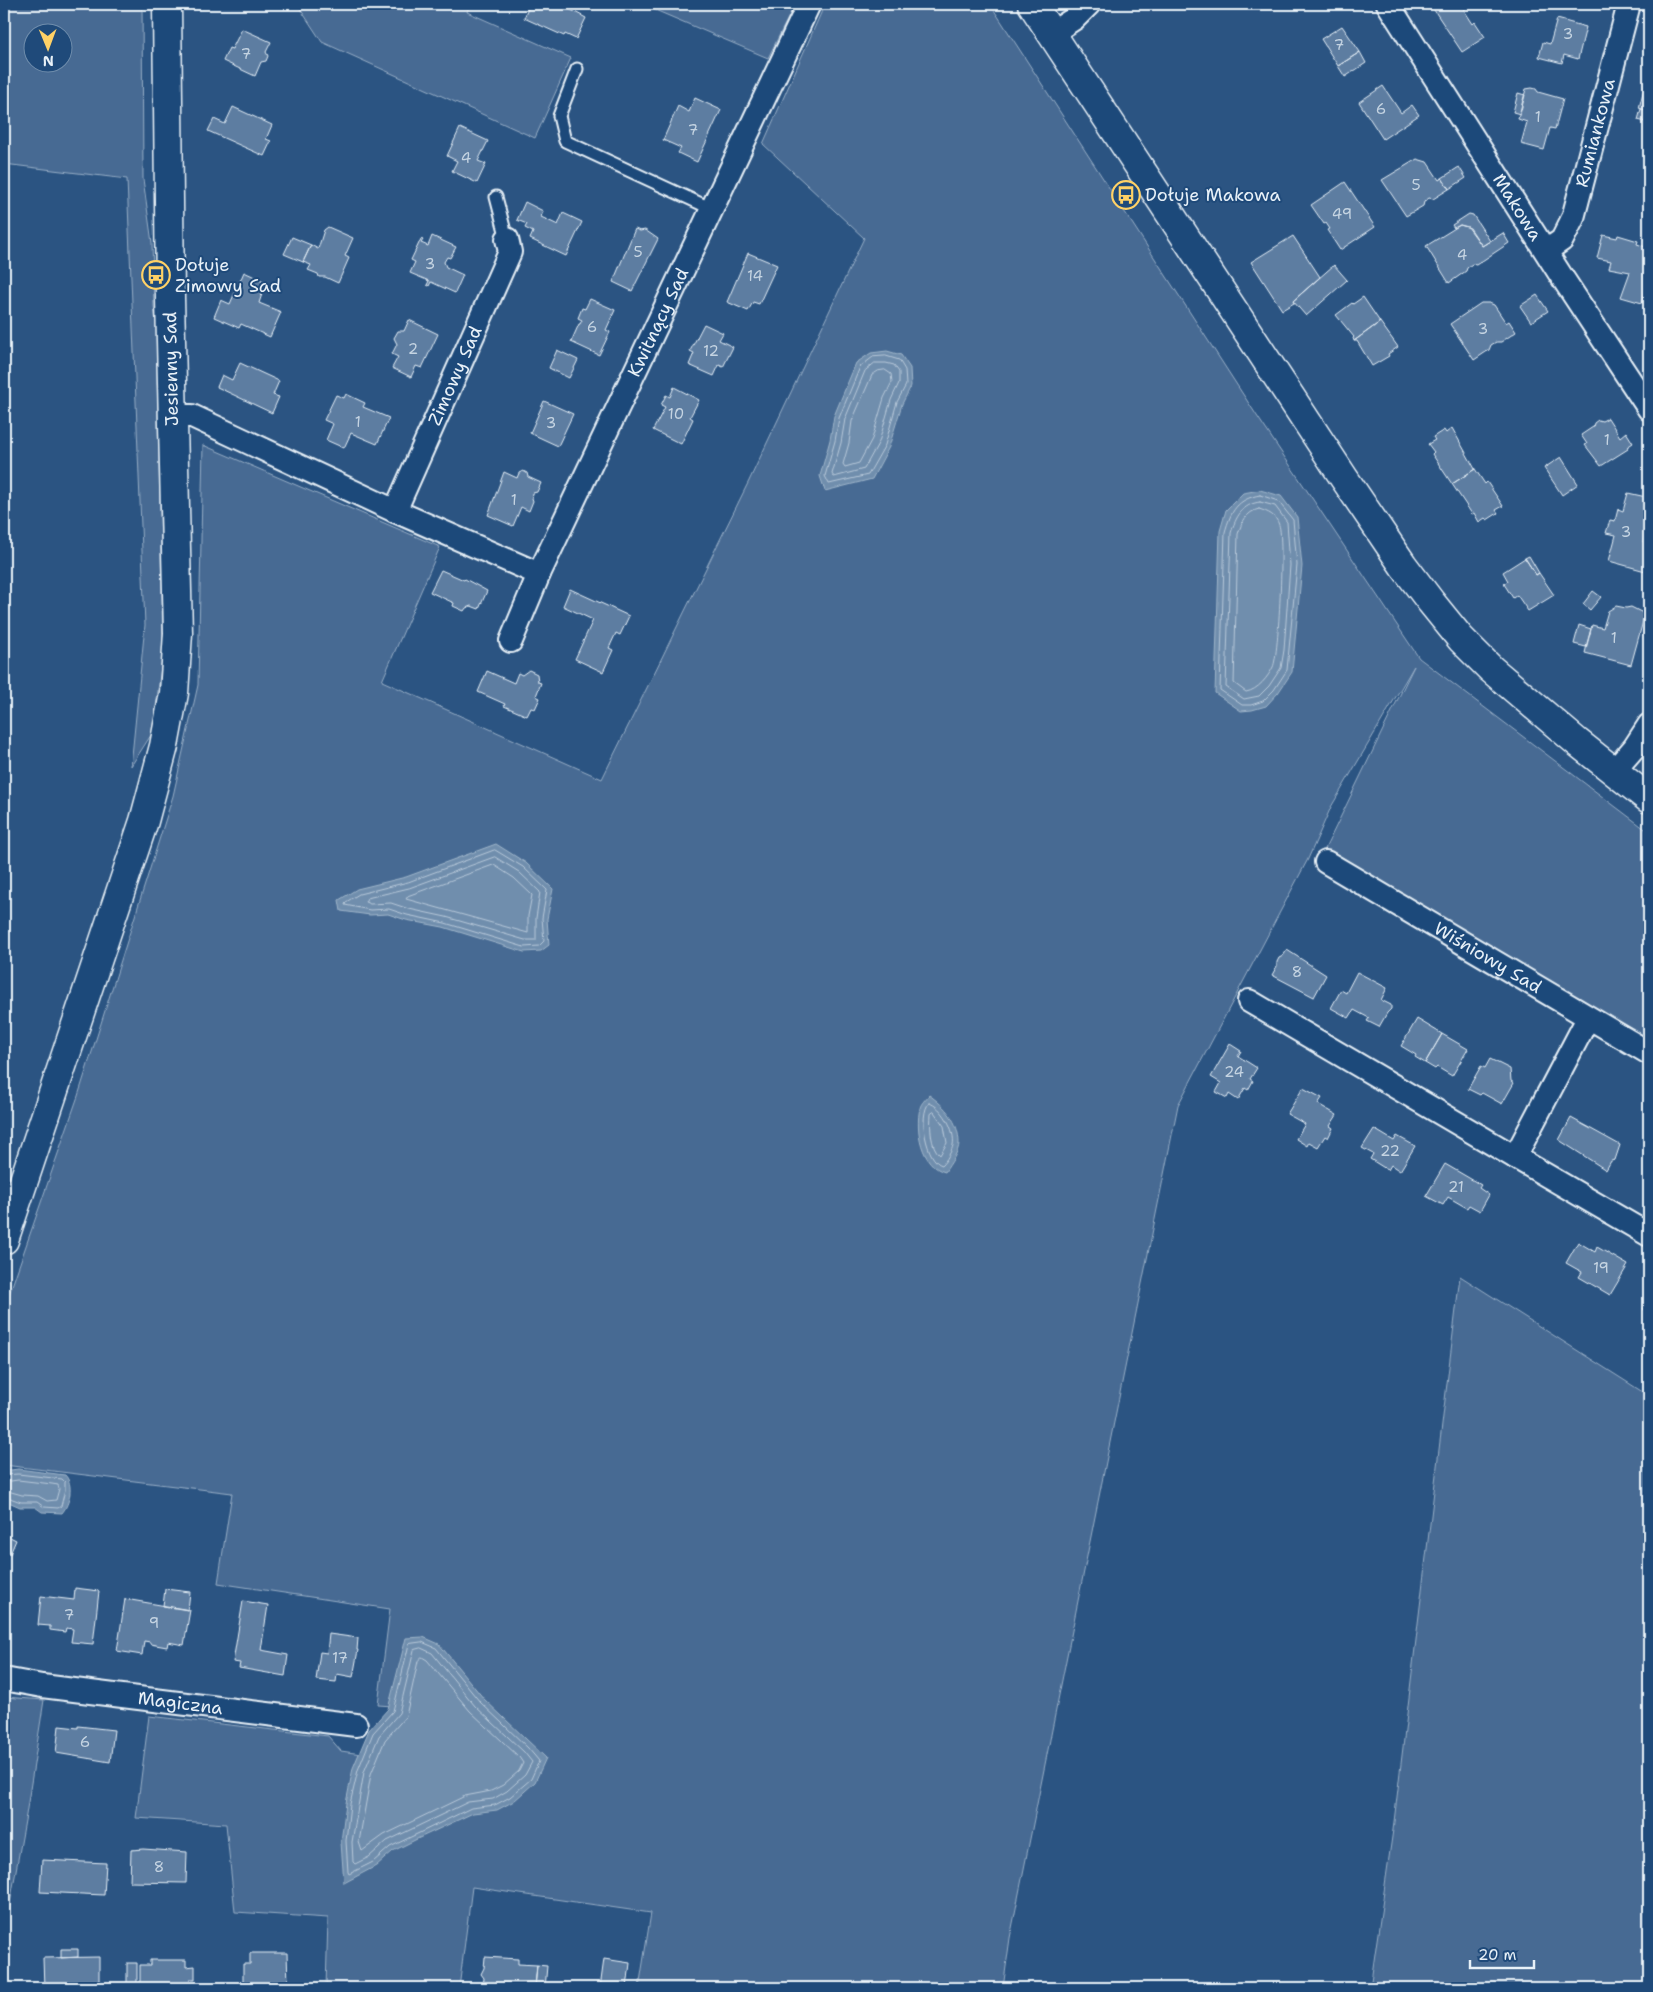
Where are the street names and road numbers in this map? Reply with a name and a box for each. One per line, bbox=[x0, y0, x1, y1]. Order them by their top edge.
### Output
street label: Rumiankowa bbox=[1570, 76, 1621, 190]
street label: Makowa bbox=[1487, 169, 1548, 245]
street label: Kwitnący Sad bbox=[622, 264, 694, 381]
street label: Jesienny Sad bbox=[158, 312, 184, 426]
street label: Zimowy Sad bbox=[423, 322, 488, 429]
street label: Wiśniowy Sad bbox=[1429, 916, 1546, 999]
street label: Magiczna bbox=[136, 1686, 224, 1720]

